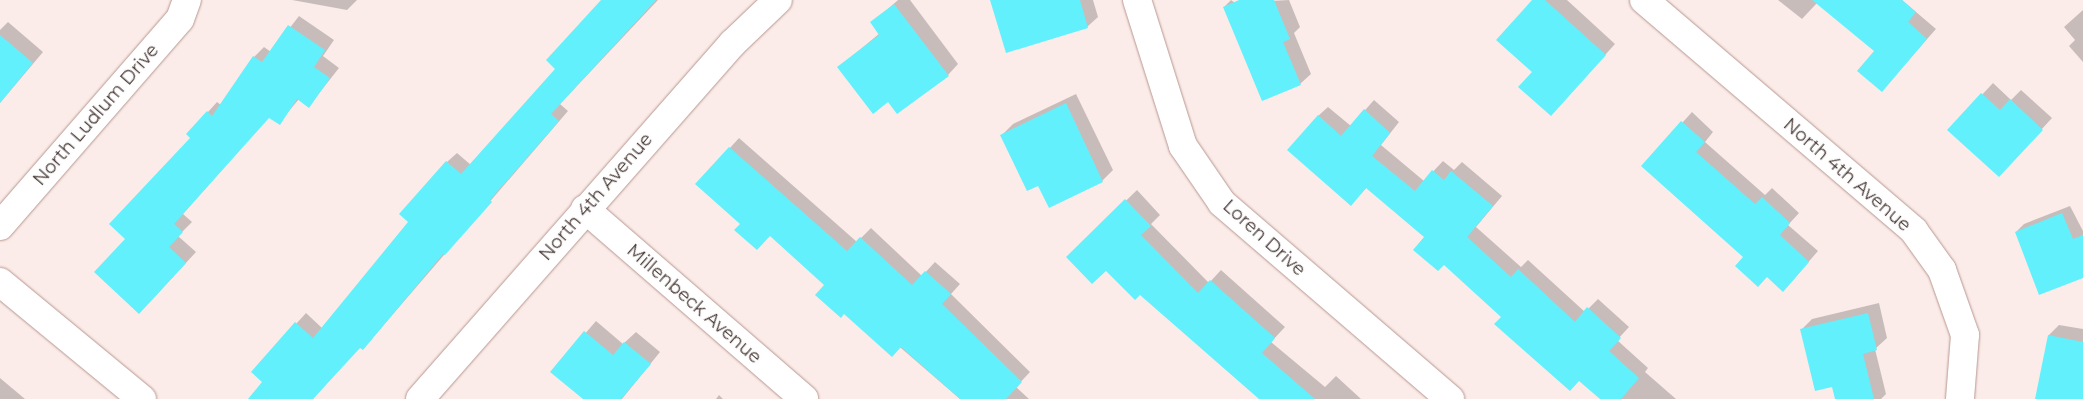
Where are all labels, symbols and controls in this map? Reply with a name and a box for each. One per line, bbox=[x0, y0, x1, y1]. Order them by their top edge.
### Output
street label: North Ludlum Drive bbox=[29, 40, 163, 190]
street label: North 4th Avenue bbox=[1779, 114, 1915, 236]
street label: North 4th Avenue bbox=[535, 129, 657, 265]
street label: Loren Drive bbox=[1218, 195, 1310, 281]
street label: Millenbeck Avenue bbox=[622, 240, 766, 368]

